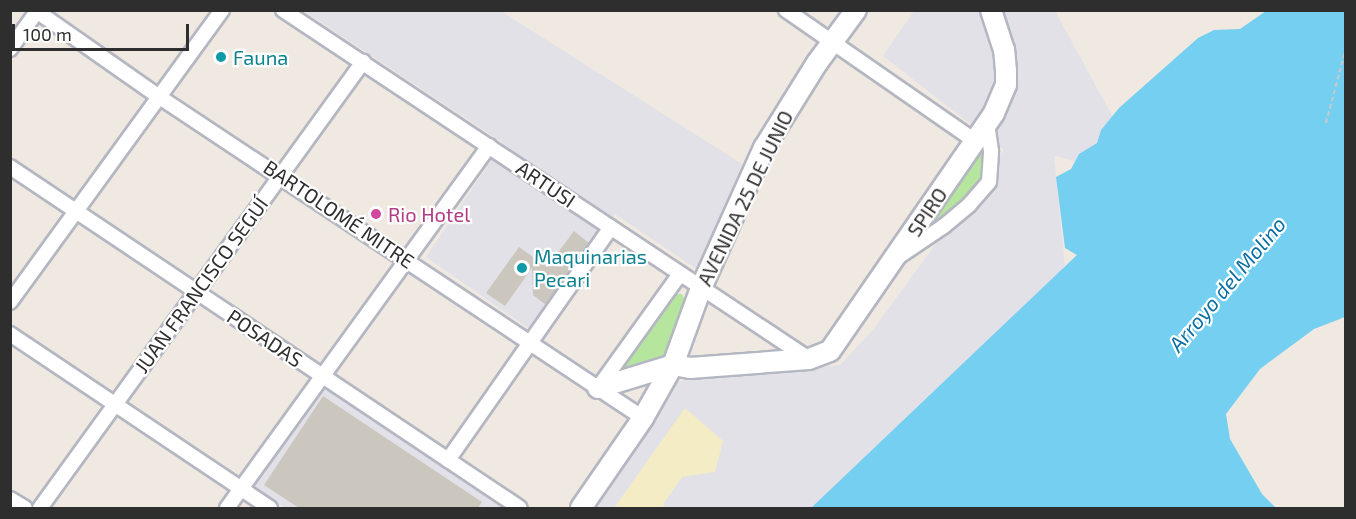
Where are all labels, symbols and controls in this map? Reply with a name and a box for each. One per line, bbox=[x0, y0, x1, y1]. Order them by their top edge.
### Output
scale bar bbox=[15, 12, 192, 50]
text: 100 m bbox=[23, 23, 72, 45]
place label: Fauna bbox=[233, 45, 288, 69]
marker: Fauna bbox=[214, 50, 228, 64]
street label: AVENIDA 25 DE JUNIO bbox=[692, 106, 798, 290]
street label: BARTOLOMÉ MITRE bbox=[259, 155, 419, 273]
street label: ARTUSI bbox=[512, 156, 580, 212]
street label: SPIRO bbox=[902, 183, 952, 241]
street label: JUAN FRANCISCO SEGUÍ bbox=[129, 193, 273, 377]
place label: Rio Hotel bbox=[388, 202, 470, 226]
marker: Rio Hotel bbox=[369, 207, 383, 221]
water label: Arroyo del Molino bbox=[1163, 211, 1291, 357]
place label: Maquinarias Pecari bbox=[534, 244, 647, 291]
marker: Maquinarias Pecari bbox=[515, 261, 529, 275]
street label: POSADAS bbox=[223, 304, 307, 372]

